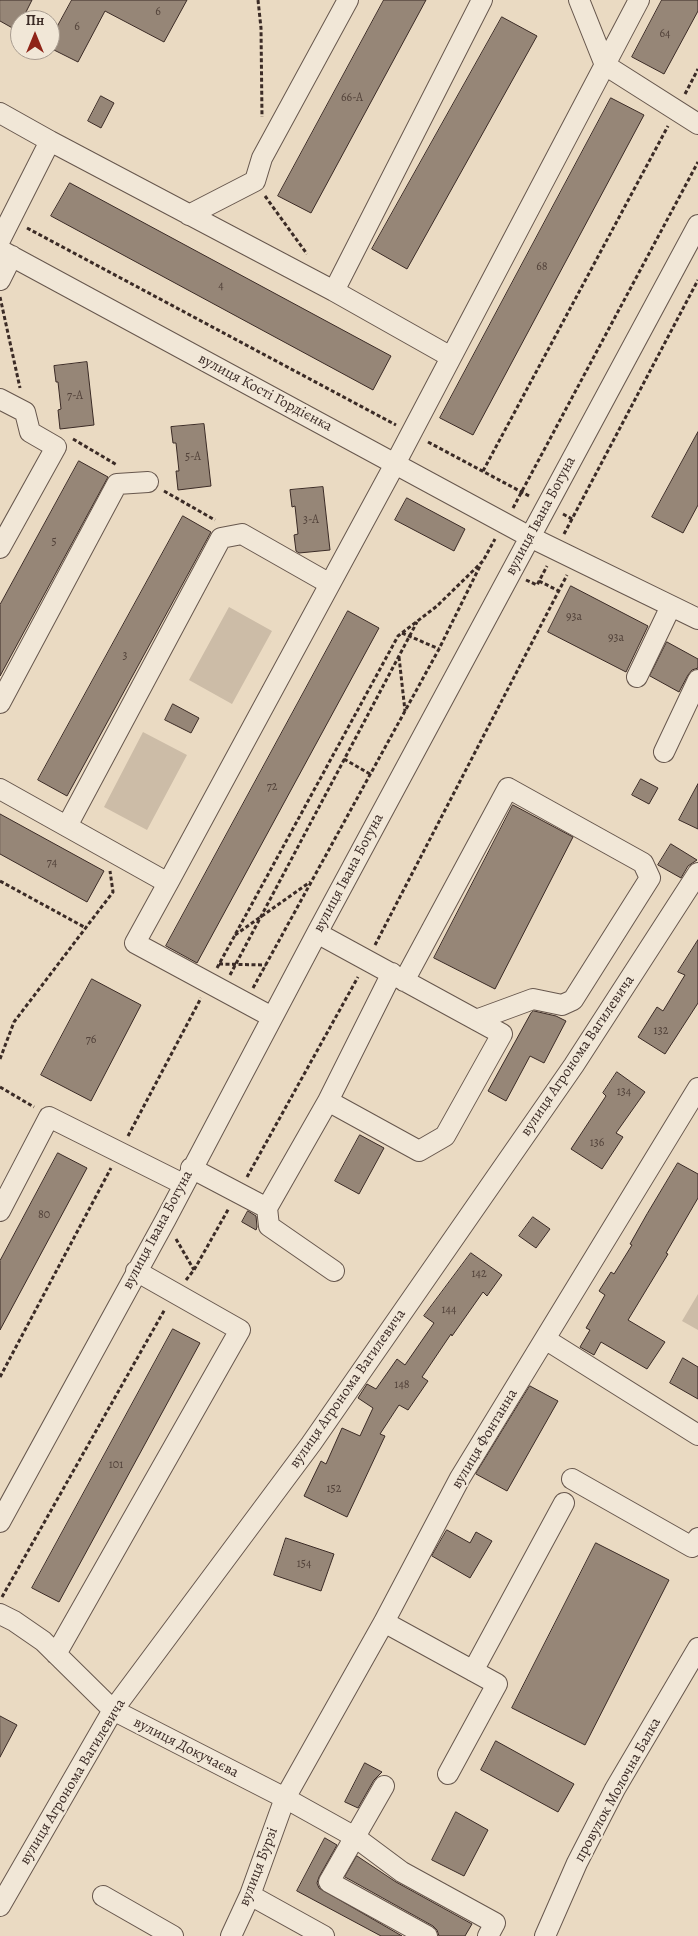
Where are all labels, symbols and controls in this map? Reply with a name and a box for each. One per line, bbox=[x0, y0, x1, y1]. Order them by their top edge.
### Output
house number: 6 bbox=[155, 5, 161, 19]
north arrow bbox=[10, 10, 60, 60]
text: Пн bbox=[26, 11, 44, 30]
house number: 6 bbox=[74, 20, 80, 34]
house number: 64 bbox=[660, 27, 670, 41]
house number: 66-А bbox=[341, 91, 363, 105]
house number: 68 bbox=[536, 260, 548, 274]
house number: 4 bbox=[218, 279, 224, 293]
street label: вулиця Кості Гордієнка bbox=[195, 350, 335, 436]
house number: 7-А bbox=[67, 389, 83, 403]
house number: 5-А bbox=[185, 450, 201, 464]
street label: вулиця Івана Богуна bbox=[502, 454, 580, 578]
house number: 3-А bbox=[303, 513, 319, 527]
house number: 5 bbox=[51, 535, 57, 549]
house number: 93а bbox=[566, 610, 582, 624]
house number: 93а bbox=[608, 631, 624, 645]
house number: 3 bbox=[123, 649, 127, 663]
house number: 72 bbox=[267, 780, 277, 794]
street label: вулиця Івана Богуна bbox=[310, 811, 388, 935]
house number: 74 bbox=[47, 856, 57, 870]
street label: вулиця Агронома Вагилевича bbox=[517, 972, 639, 1140]
house number: 132 bbox=[654, 1024, 668, 1038]
house number: 76 bbox=[86, 1033, 96, 1047]
house number: 134 bbox=[617, 1085, 631, 1099]
house number: 136 bbox=[590, 1136, 604, 1150]
street label: вулиця Івана Богуна bbox=[119, 1168, 197, 1292]
house number: 80 bbox=[38, 1208, 50, 1222]
house number: 142 bbox=[471, 1267, 487, 1281]
house number: 144 bbox=[442, 1303, 456, 1317]
street label: вулиця Агронома Вагилевича bbox=[286, 1306, 410, 1472]
house number: 148 bbox=[394, 1378, 410, 1392]
street label: вулиця Фонтанна bbox=[448, 1386, 522, 1492]
house number: 101 bbox=[109, 1458, 123, 1472]
house number: 152 bbox=[327, 1482, 341, 1496]
house number: 154 bbox=[297, 1557, 311, 1571]
street label: вулиця Агронома Вагилевича bbox=[16, 1696, 130, 1868]
street label: вулиця Докучаєва bbox=[130, 1714, 242, 1782]
street label: провулок Молочна Балка bbox=[571, 1715, 665, 1865]
street label: вулиця Бурзі bbox=[236, 1825, 282, 1909]

